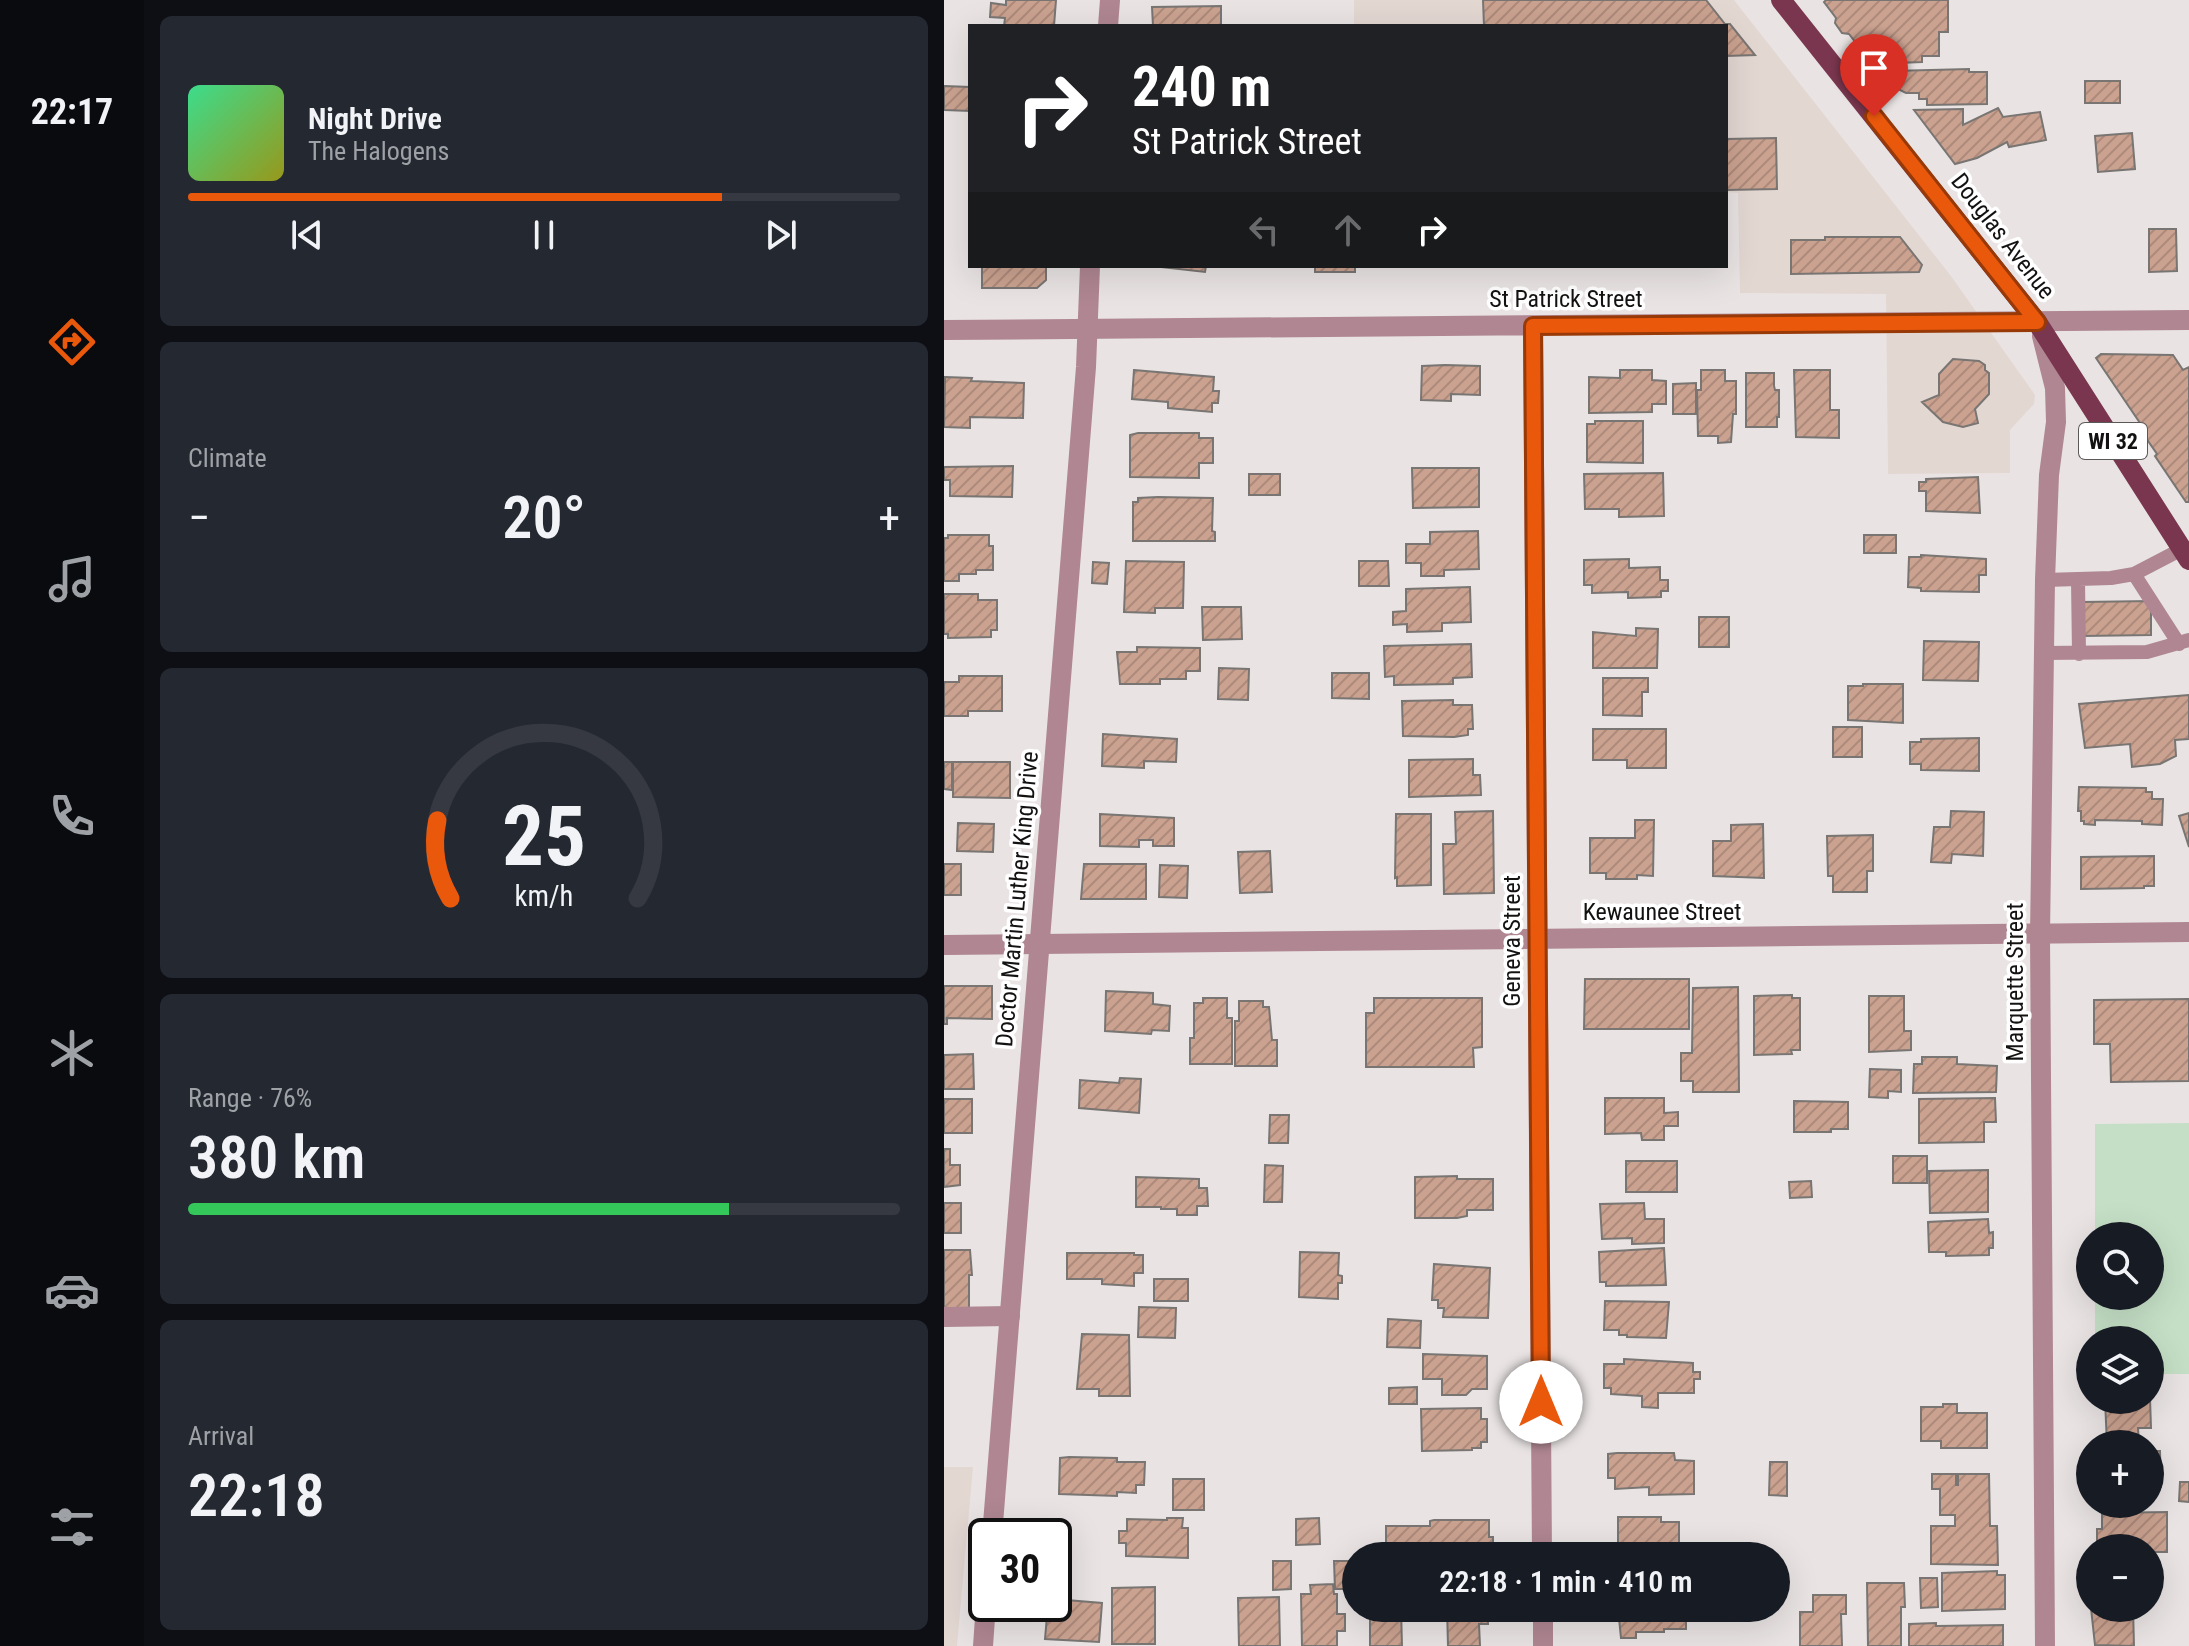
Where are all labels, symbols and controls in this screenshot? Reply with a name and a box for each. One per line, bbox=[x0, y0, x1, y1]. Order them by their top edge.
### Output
pin bbox=[1840, 34, 1908, 116]
icon: arrive bbox=[1852, 46, 1896, 90]
text: 240 m bbox=[1132, 54, 1271, 120]
icon: right bbox=[1000, 56, 1104, 160]
text: 22:17 bbox=[31, 91, 113, 133]
text: Night Drive bbox=[308, 101, 442, 136]
text: St Patrick Street bbox=[1132, 121, 1362, 163]
text: The Halogens bbox=[308, 136, 449, 166]
street label: Douglas Avenue bbox=[1945, 168, 2061, 304]
icon: left bbox=[1242, 208, 1286, 252]
icon: ahead bbox=[1326, 208, 1370, 252]
icon: right bbox=[1410, 208, 1454, 252]
icon: previous bbox=[285, 213, 329, 257]
icon: pause bbox=[522, 213, 566, 257]
icon: next bbox=[759, 213, 803, 257]
street label: St Patrick Street bbox=[1489, 285, 1643, 313]
icon: directions bbox=[44, 314, 100, 370]
road number: WI 32 bbox=[2079, 423, 2147, 459]
text: Climate bbox=[188, 443, 267, 473]
text: 20° bbox=[502, 482, 586, 553]
text: − bbox=[188, 492, 210, 544]
text: + bbox=[878, 492, 900, 544]
icon: music bbox=[44, 551, 100, 607]
street label: Doctor Martin Luther King Drive bbox=[990, 750, 1044, 1048]
icon: phone bbox=[44, 788, 100, 844]
text: 25 bbox=[502, 788, 586, 885]
street label: Geneva Street bbox=[1498, 875, 1526, 1007]
text: km/h bbox=[515, 879, 573, 913]
street label: Kewaunee Street bbox=[1583, 898, 1741, 926]
street label: Marquette Street bbox=[2001, 903, 2029, 1061]
icon: climate bbox=[44, 1025, 100, 1081]
text: Range · 76% bbox=[188, 1083, 312, 1113]
text: 380 km bbox=[188, 1122, 365, 1193]
map controls bbox=[2076, 1222, 2164, 1622]
button: search bbox=[2076, 1222, 2164, 1310]
icon: car bbox=[44, 1262, 100, 1318]
button: layers bbox=[2076, 1326, 2164, 1414]
position arrow bbox=[1499, 1360, 1583, 1444]
text: Arrival bbox=[188, 1421, 254, 1451]
button: + bbox=[2076, 1430, 2164, 1518]
text: 22:18 bbox=[188, 1460, 325, 1531]
icon: filters bbox=[44, 1499, 100, 1555]
speed limit sign: 30 bbox=[968, 1518, 1072, 1622]
button: − bbox=[2076, 1534, 2164, 1622]
text: 22:18 · 1 min · 410 m bbox=[1439, 1564, 1693, 1599]

